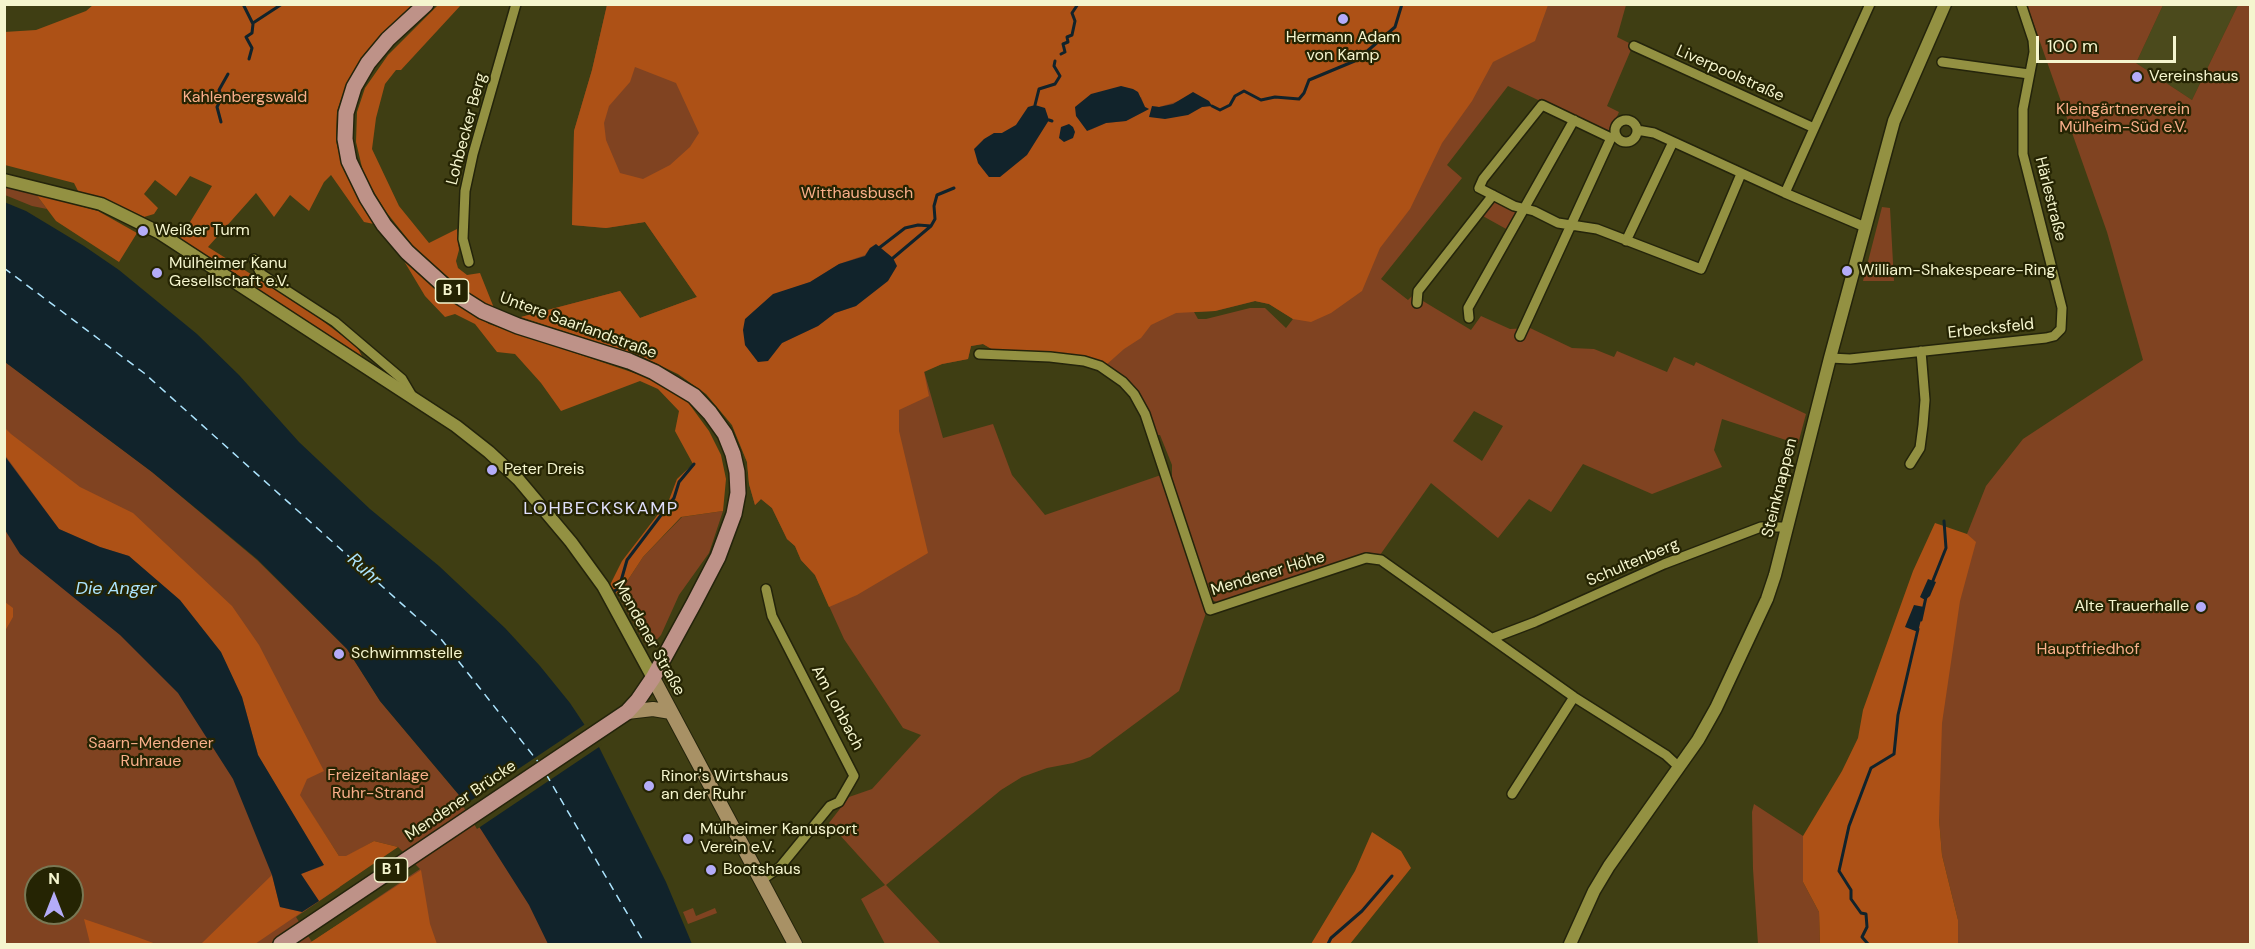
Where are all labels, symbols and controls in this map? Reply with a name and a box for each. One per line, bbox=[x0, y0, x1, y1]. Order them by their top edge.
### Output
marker: Hermann Adam von Kamp bbox=[1336, 12, 1350, 26]
scale bar bbox=[2039, 24, 2178, 62]
place label: Hermann Adam von Kamp bbox=[1286, 28, 1400, 66]
text: 100 m bbox=[2047, 34, 2098, 58]
street label: Liverpoolstraße bbox=[1673, 42, 1787, 106]
place label: Vereinshaus bbox=[2149, 67, 2239, 87]
marker: Vereinshaus bbox=[2130, 70, 2144, 84]
street label: Lohbecker Berg bbox=[443, 71, 491, 187]
park label: Kahlenbergswald bbox=[183, 88, 307, 108]
park label: Kleingärtnerverein Mülheim-Süd e.V. bbox=[2056, 100, 2190, 138]
street label: Härlestraße bbox=[2030, 155, 2070, 243]
park label: Witthausbusch bbox=[801, 184, 913, 204]
place label: Weißer Turm bbox=[155, 221, 250, 241]
marker: Weißer Turm bbox=[136, 224, 150, 238]
place label: Mülheimer Kanu Gesellschaft e.V. bbox=[169, 254, 289, 292]
place label: William-Shakespeare-Ring bbox=[1859, 261, 2055, 281]
marker: William-Shakespeare-Ring bbox=[1840, 264, 1854, 278]
marker: Mülheimer Kanu Gesellschaft e.V. bbox=[150, 266, 164, 280]
road number: B 1 bbox=[436, 279, 468, 303]
street label: Untere Saarlandstraße bbox=[497, 289, 659, 363]
street label: Erbecksfeld bbox=[1947, 315, 2035, 343]
street label: Steinknappen bbox=[1758, 436, 1802, 540]
place label: Peter Dreis bbox=[504, 460, 585, 480]
marker: Peter Dreis bbox=[485, 463, 499, 477]
district label: LOHBECKSKAMP bbox=[523, 498, 679, 520]
street label: Schultenberg bbox=[1584, 535, 1682, 591]
street label: Mendener Höhe bbox=[1209, 548, 1327, 600]
water label: Ruhr bbox=[343, 549, 385, 591]
street label: Mendener Straße bbox=[609, 577, 689, 699]
water label: Die Anger bbox=[76, 578, 156, 600]
place label: Alte Trauerhalle bbox=[2074, 597, 2189, 617]
marker: Alte Trauerhalle bbox=[2194, 600, 2208, 614]
park label: Hauptfriedhof bbox=[2036, 640, 2140, 660]
place label: Schwimmstelle bbox=[351, 644, 462, 664]
marker: Schwimmstelle bbox=[332, 647, 346, 661]
street label: Am Lohbach bbox=[807, 662, 867, 754]
park label: Saarn-Mendener Ruhraue bbox=[88, 734, 214, 772]
street label: Mendener Brücke bbox=[402, 757, 520, 845]
park label: Freizeitanlage Ruhr-Strand bbox=[327, 766, 429, 804]
place label: Rinor's Wirtshaus an der Ruhr bbox=[661, 767, 788, 805]
marker: Rinor's Wirtshaus an der Ruhr bbox=[642, 779, 656, 793]
place label: Mülheimer Kanusport Verein e.V. bbox=[700, 820, 858, 858]
marker: Mülheimer Kanusport Verein e.V. bbox=[681, 832, 695, 846]
road number: B 1 bbox=[374, 858, 408, 882]
place label: Bootshaus bbox=[723, 860, 801, 880]
marker: Bootshaus bbox=[704, 863, 718, 877]
north arrow bbox=[24, 865, 84, 925]
text: N bbox=[48, 868, 60, 889]

